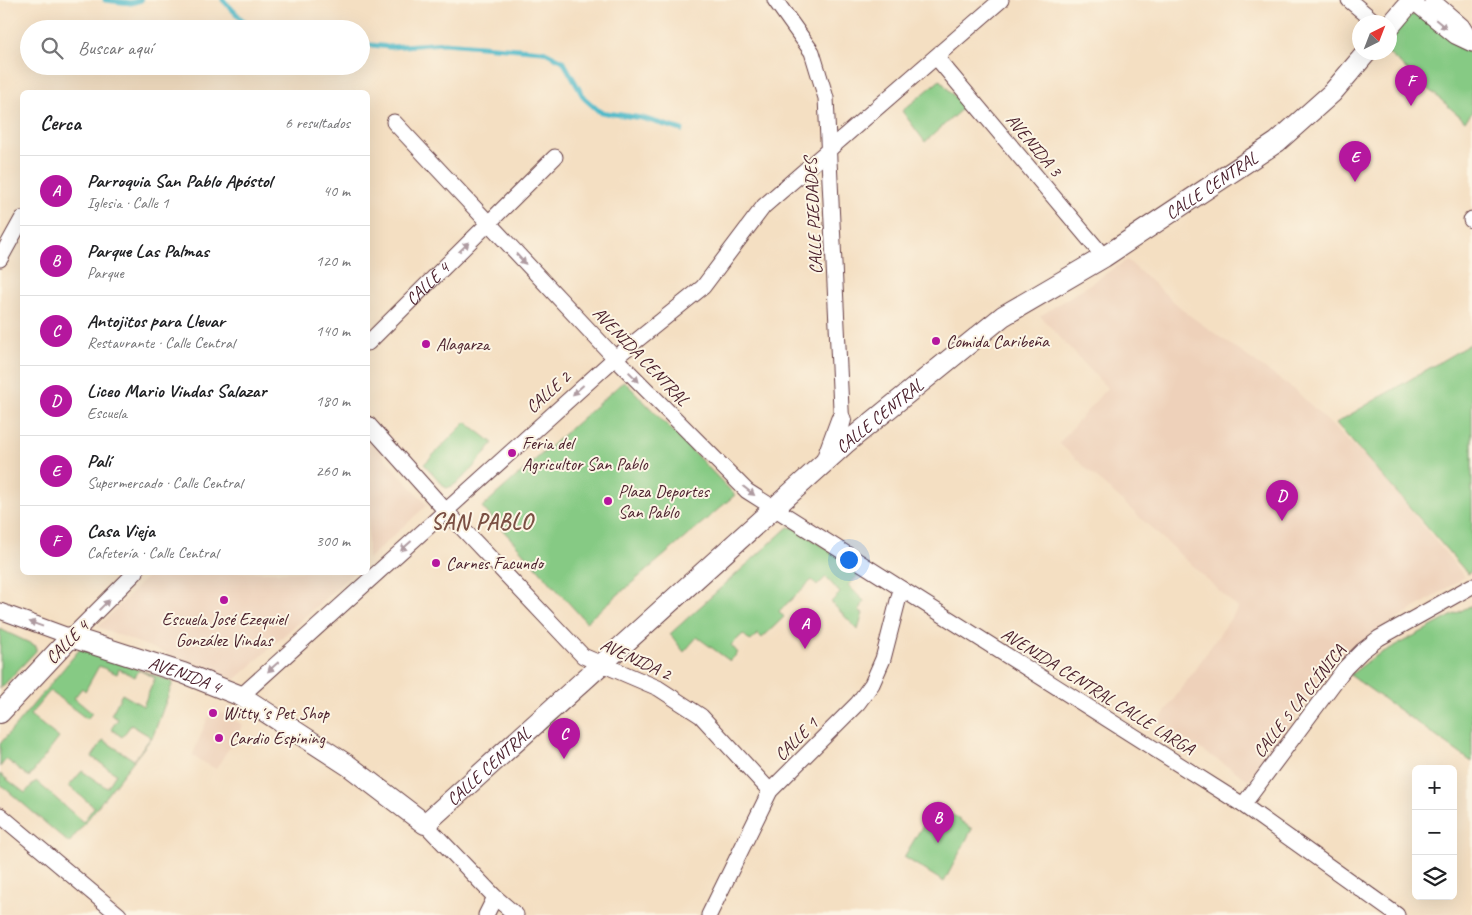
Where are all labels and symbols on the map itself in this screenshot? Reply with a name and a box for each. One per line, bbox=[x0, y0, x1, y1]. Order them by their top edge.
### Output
north arrow bbox=[1352, 15, 1397, 60]
one-way arrow bbox=[1434, 19, 1447, 30]
pin: F bbox=[1395, 65, 1427, 106]
street label: AVENIDA 3 bbox=[1001, 109, 1068, 182]
pin: E bbox=[1339, 141, 1371, 182]
street label: CALLE CENTRAL bbox=[1161, 147, 1262, 224]
street label: CALLE PIEDADES bbox=[799, 154, 827, 275]
one-way arrow bbox=[458, 241, 470, 253]
one-way arrow bbox=[515, 253, 527, 265]
street label: CALLE 4 bbox=[401, 256, 455, 310]
street label: AVENIDA CENTRAL bbox=[588, 302, 694, 410]
place label: Comida Caribeña bbox=[946, 330, 1050, 352]
place label: Alagarza bbox=[436, 333, 491, 355]
marker: Comida Caribeña bbox=[930, 335, 942, 347]
marker: Alagarza bbox=[420, 338, 432, 350]
street label: CALLE 2 bbox=[521, 365, 576, 418]
one-way arrow bbox=[627, 370, 639, 382]
street label: CALLE CENTRAL bbox=[831, 374, 928, 458]
one-way arrow bbox=[573, 384, 585, 396]
place label: Feria del Agricultor San Pablo bbox=[522, 432, 649, 475]
marker: Feria del Agricultor San Pablo bbox=[506, 447, 518, 459]
place label: Plaza Deportes San Pablo bbox=[618, 480, 710, 523]
pin: D bbox=[1266, 480, 1298, 521]
one-way arrow bbox=[742, 486, 755, 497]
marker: Plaza Deportes San Pablo bbox=[602, 495, 614, 507]
district label: SAN PABLO bbox=[431, 508, 535, 536]
one-way arrow bbox=[400, 540, 412, 552]
your location bbox=[836, 547, 862, 573]
place label: Carnes Facundo bbox=[446, 552, 545, 574]
marker: Carnes Facundo bbox=[430, 557, 442, 569]
marker: Escuela José Ezequiel González Vindas bbox=[218, 594, 230, 606]
one-way arrow bbox=[97, 599, 109, 611]
place label: Escuela José Ezequiel González Vindas bbox=[162, 608, 289, 651]
pin: A bbox=[789, 608, 821, 649]
street label: CALLE 4 bbox=[41, 614, 95, 669]
one-way arrow bbox=[28, 620, 43, 627]
street label: AVENIDA CENTRAL CALLE LARGA bbox=[997, 622, 1199, 760]
street label: AVENIDA 2 bbox=[597, 633, 677, 686]
street label: CALLE 5 LA CLÍNICA bbox=[1248, 639, 1350, 762]
street label: AVENIDA 4 bbox=[146, 652, 226, 699]
one-way arrow bbox=[267, 661, 279, 673]
place label: Witty´s Pet Shop bbox=[223, 702, 330, 724]
marker: Witty´s Pet Shop bbox=[207, 707, 219, 719]
street label: CALLE 1 bbox=[770, 712, 823, 765]
pin: C bbox=[548, 718, 580, 759]
street label: CALLE CENTRAL bbox=[442, 723, 535, 810]
place label: Cardio Espining bbox=[229, 727, 326, 749]
marker: Cardio Espining bbox=[213, 732, 225, 744]
pin: B bbox=[922, 802, 954, 843]

